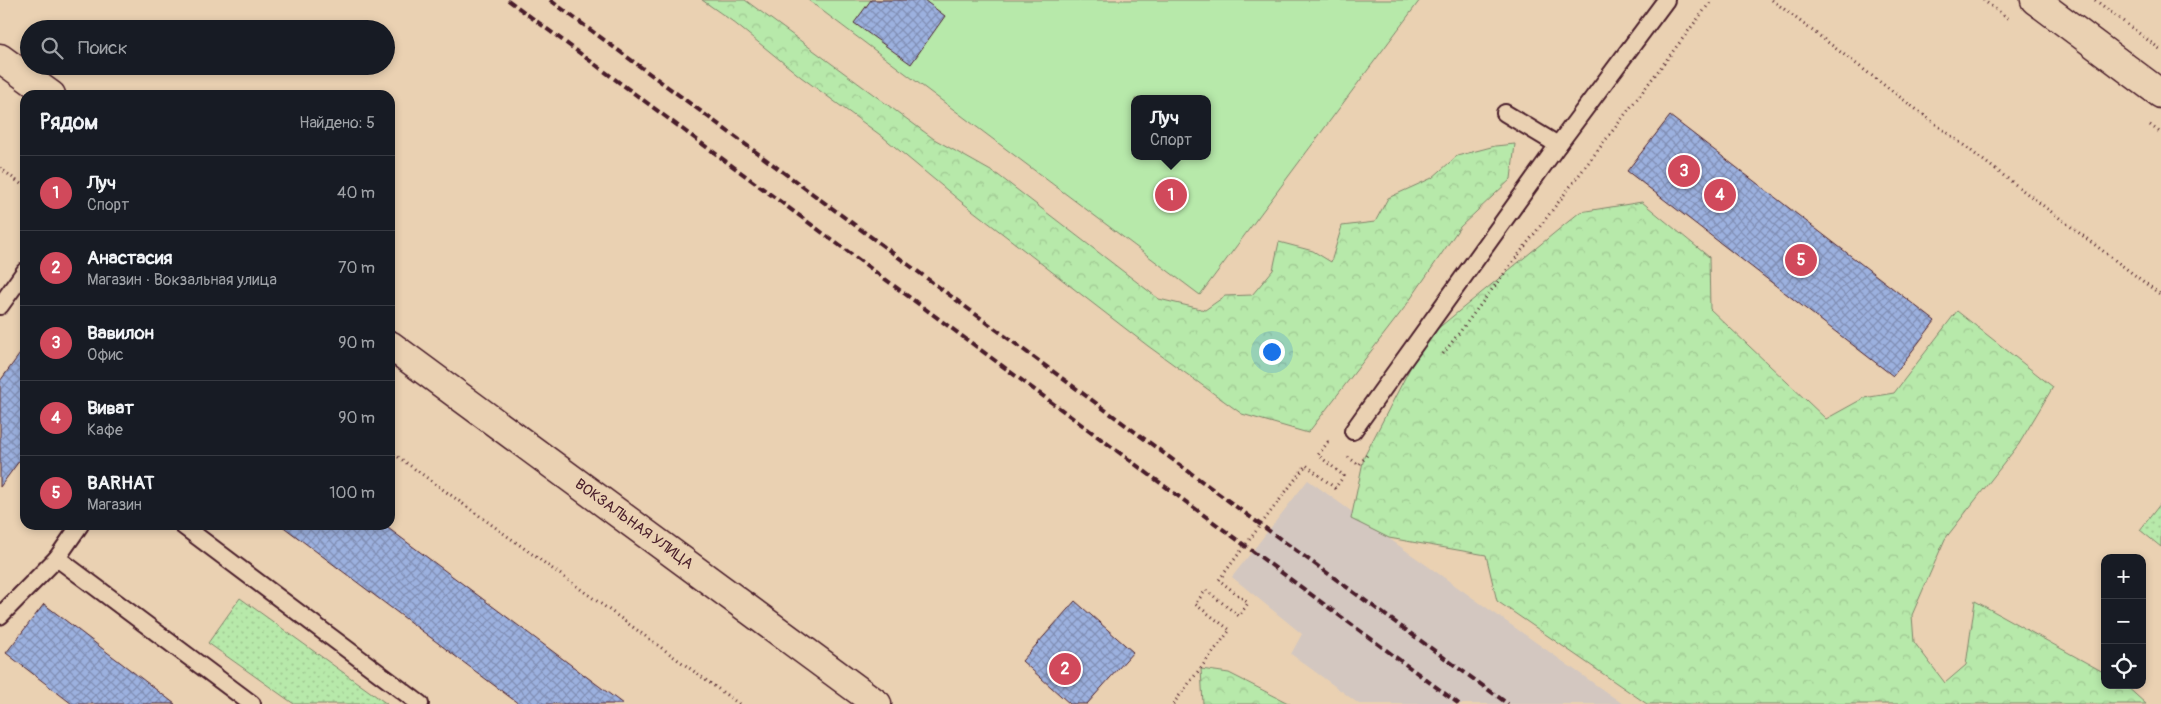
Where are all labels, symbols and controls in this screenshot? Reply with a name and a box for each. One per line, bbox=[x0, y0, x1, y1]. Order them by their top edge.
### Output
search box bbox=[20, 20, 395, 75]
icon: search bbox=[38, 34, 66, 62]
text: Поиск bbox=[78, 36, 128, 60]
popup bbox=[1131, 95, 1211, 160]
text: Луч bbox=[1150, 106, 1179, 130]
text: Рядом bbox=[40, 109, 98, 136]
text: Найдено: 5 bbox=[299, 113, 375, 133]
text: Спорт bbox=[1150, 130, 1192, 150]
pin: 3 bbox=[1668, 152, 1700, 190]
text: Луч bbox=[87, 171, 116, 195]
pin: 1 bbox=[1155, 176, 1187, 214]
pin: 4 bbox=[1704, 176, 1736, 214]
text: 1 bbox=[53, 183, 59, 203]
text: 40 m bbox=[337, 183, 375, 203]
text: Спорт bbox=[87, 195, 129, 215]
pin: 5 bbox=[1785, 241, 1817, 279]
text: Анастасия bbox=[87, 246, 172, 270]
text: 2 bbox=[52, 258, 60, 278]
text: 70 m bbox=[338, 258, 375, 278]
text: Магазин · Вокзальная улица bbox=[87, 270, 277, 290]
text: Вавилон bbox=[87, 321, 154, 345]
text: 3 bbox=[52, 333, 60, 353]
text: 90 m bbox=[338, 333, 375, 353]
your location bbox=[1259, 339, 1285, 365]
text: Офис bbox=[87, 345, 124, 365]
text: Виват bbox=[87, 396, 134, 420]
text: 4 bbox=[51, 408, 61, 428]
text: 90 m bbox=[338, 408, 375, 428]
text: Кафе bbox=[87, 420, 123, 440]
text: BARHAT bbox=[87, 471, 154, 495]
street label: ВОКЗАЛЬНАЯ УЛИЦА bbox=[571, 475, 697, 574]
text: 5 bbox=[52, 483, 60, 503]
text: 100 m bbox=[329, 483, 375, 503]
text: Магазин bbox=[87, 495, 142, 515]
map controls bbox=[2101, 554, 2146, 689]
button: + bbox=[2101, 554, 2146, 599]
button: − bbox=[2101, 599, 2146, 644]
button: locate bbox=[2101, 644, 2146, 689]
pin: 2 bbox=[1049, 650, 1081, 688]

